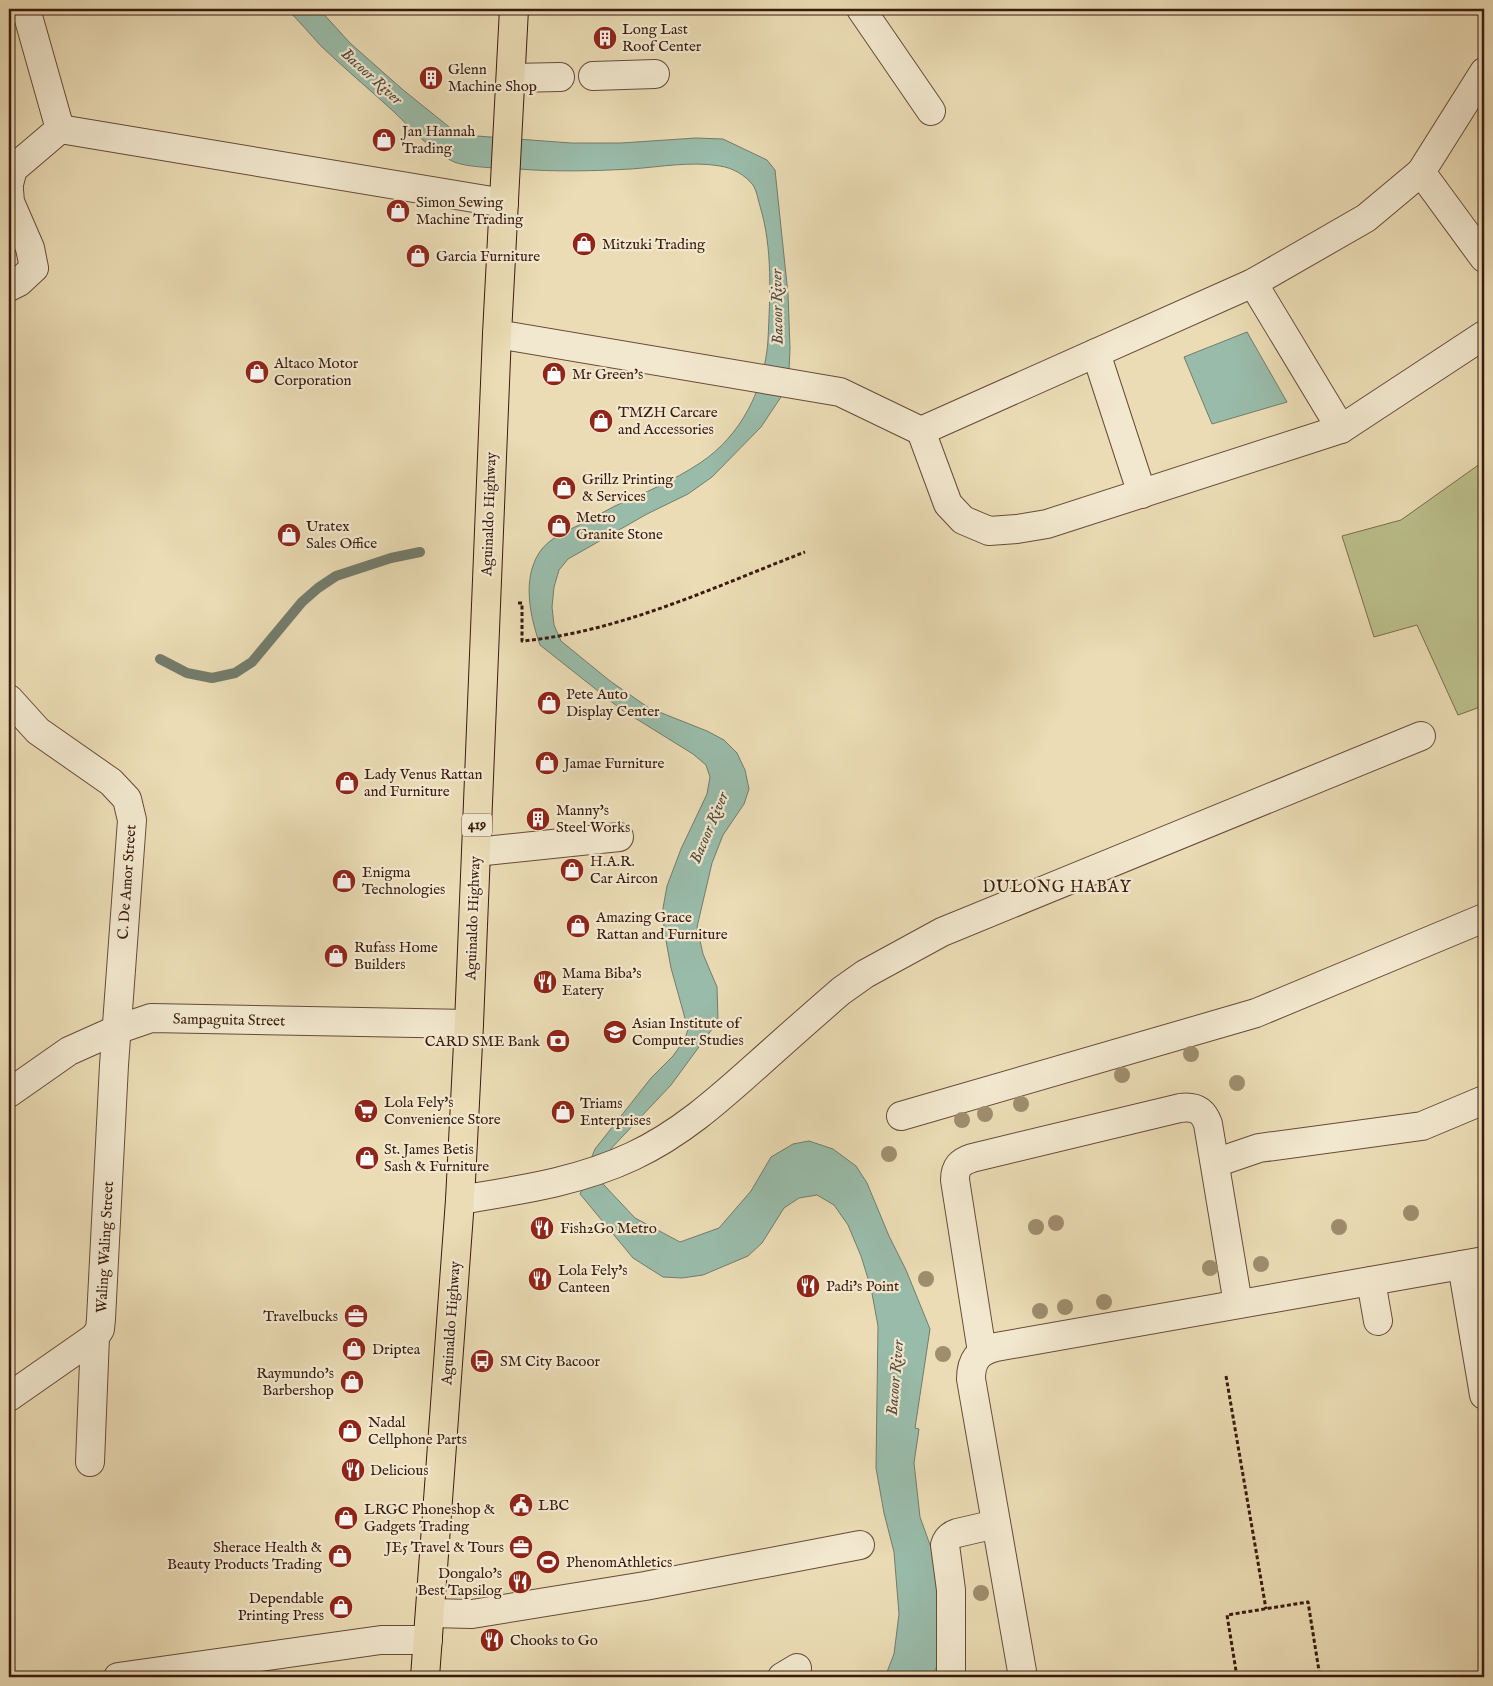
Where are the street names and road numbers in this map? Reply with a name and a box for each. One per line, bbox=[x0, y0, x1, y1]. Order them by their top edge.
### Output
street label: Aguinaldo Highway bbox=[477, 451, 501, 577]
road number: 419 bbox=[462, 814, 492, 836]
street label: C. De Amor Street bbox=[114, 824, 140, 940]
street label: Aguinaldo Highway bbox=[461, 855, 485, 981]
street label: Sampaguita Street bbox=[173, 1010, 285, 1030]
street label: Waling Waling Street bbox=[92, 1181, 118, 1313]
street label: Aguinaldo Highway bbox=[437, 1260, 465, 1387]

